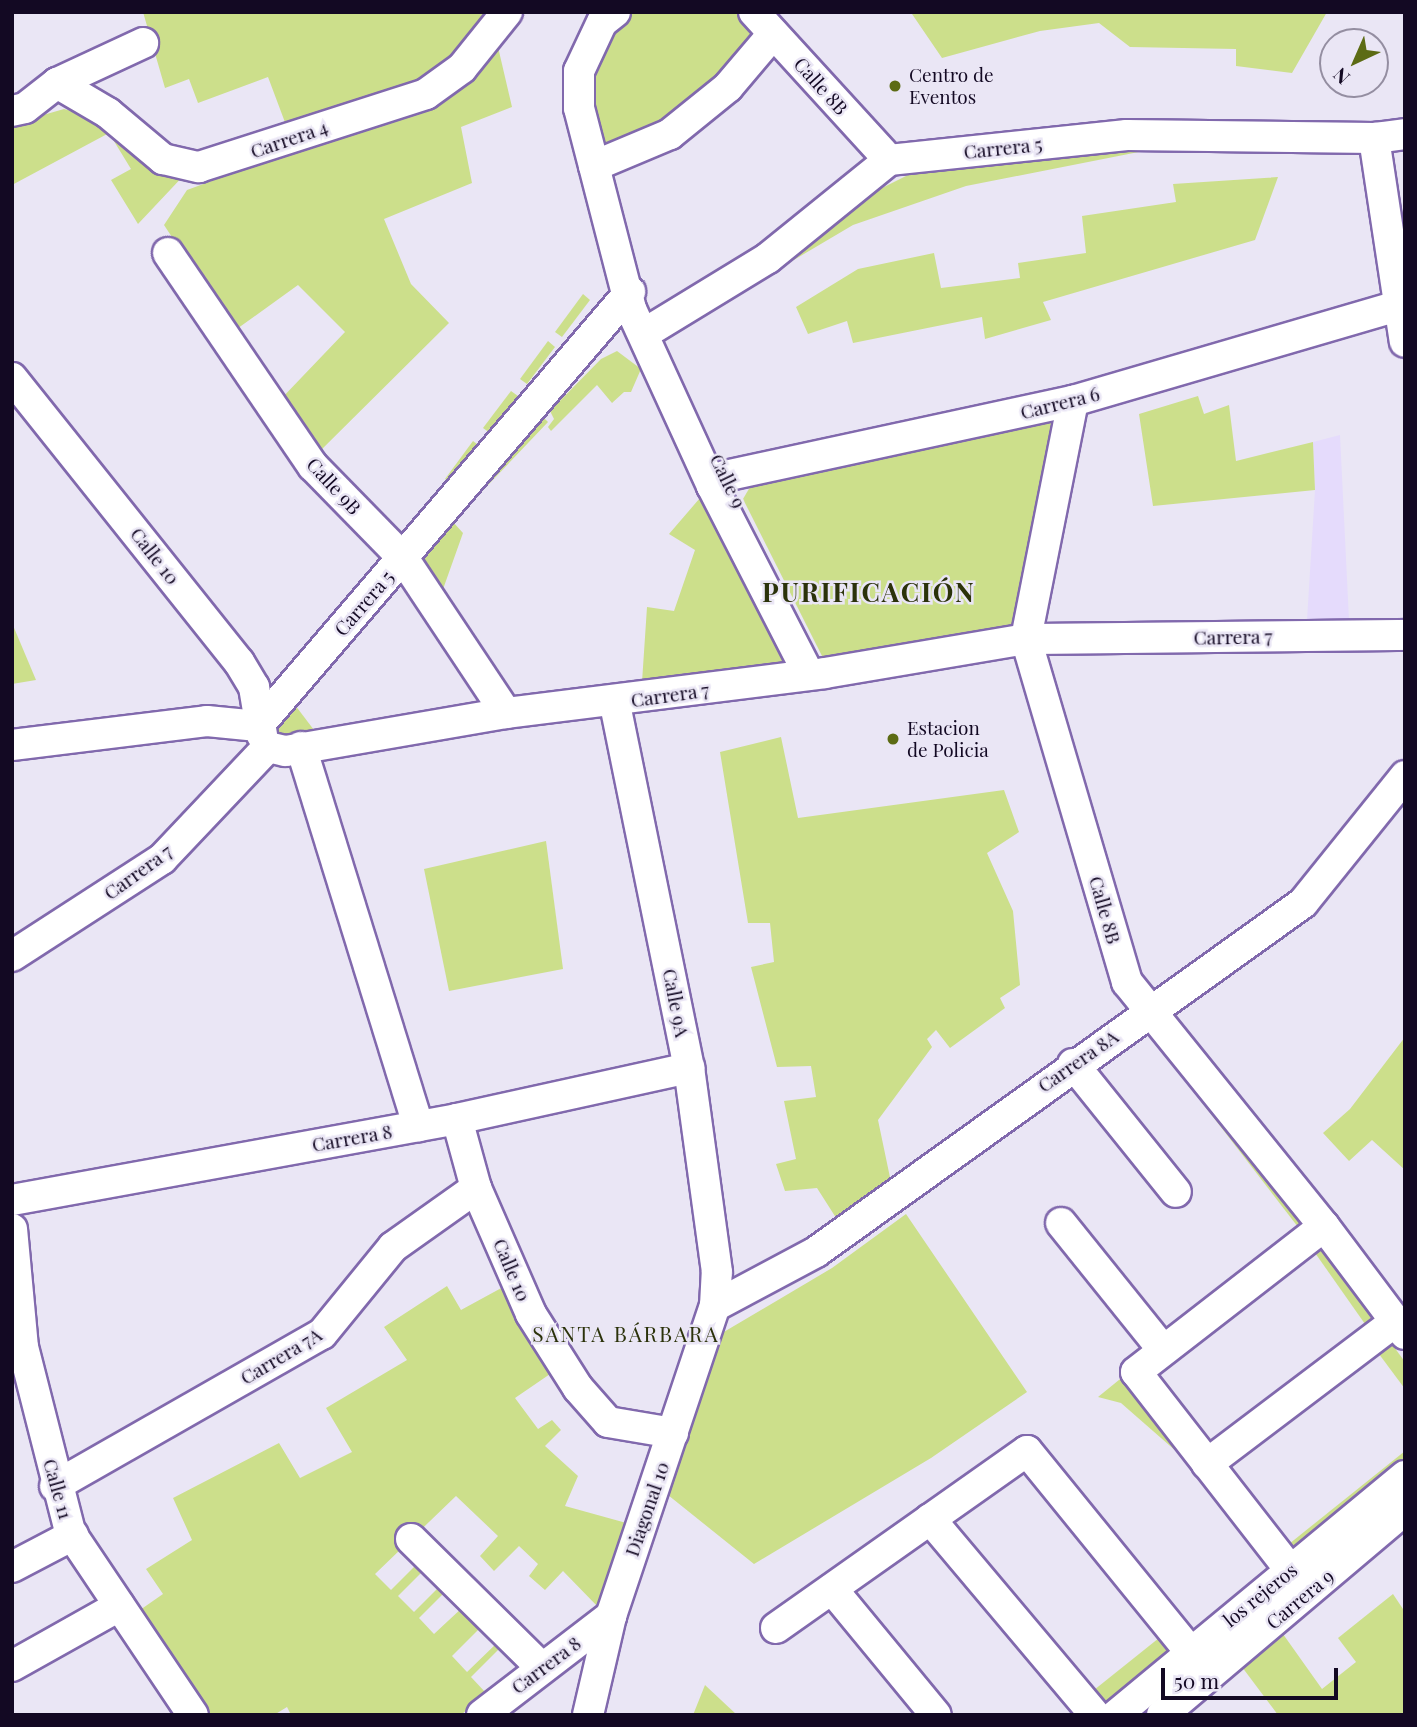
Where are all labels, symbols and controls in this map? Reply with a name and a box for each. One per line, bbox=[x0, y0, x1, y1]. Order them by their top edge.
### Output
north arrow bbox=[1319, 28, 1389, 98]
street label: Calle 8B bbox=[789, 53, 853, 119]
text: N bbox=[1327, 63, 1355, 91]
place label: Centro de Eventos bbox=[909, 64, 994, 108]
marker: Centro de Eventos bbox=[887, 78, 903, 94]
street label: Carrera 4 bbox=[247, 115, 331, 163]
street label: Carrera 5 bbox=[962, 133, 1044, 163]
street label: Carrera 6 bbox=[1018, 382, 1102, 424]
street label: Calle 9 bbox=[705, 450, 751, 512]
street label: Calle 9B bbox=[302, 453, 366, 519]
street label: Calle 10 bbox=[126, 523, 184, 589]
street label: Carrera 5 bbox=[329, 566, 399, 640]
district label: PURIFICACIÓN bbox=[764, 576, 974, 608]
street label: Carrera 7 bbox=[1193, 625, 1273, 649]
street label: Carrera 7 bbox=[629, 678, 711, 712]
place label: Estacion de Policia bbox=[907, 717, 989, 761]
marker: Estacion de Policia bbox=[885, 731, 901, 747]
street label: Carrera 7 bbox=[99, 840, 177, 904]
street label: Calle 8B bbox=[1084, 874, 1126, 946]
street label: Calle 9A bbox=[658, 967, 694, 1039]
street label: Carrera 8A bbox=[1033, 1025, 1123, 1097]
street label: Carrera 8 bbox=[310, 1120, 394, 1156]
street label: Calle 10 bbox=[489, 1235, 535, 1305]
district label: SANTA BÁRBARA bbox=[534, 1320, 718, 1346]
street label: Carrera 7A bbox=[236, 1323, 326, 1389]
street label: Calle 11 bbox=[39, 1456, 77, 1522]
street label: Diagonal 10 bbox=[620, 1459, 674, 1559]
street label: los rejeros bbox=[1219, 1558, 1301, 1632]
street label: Carrera 9 bbox=[1262, 1564, 1338, 1634]
street label: Carrera 8 bbox=[507, 1631, 585, 1699]
scale bar bbox=[1165, 1654, 1342, 1698]
text: 50 m bbox=[1174, 1666, 1219, 1694]

